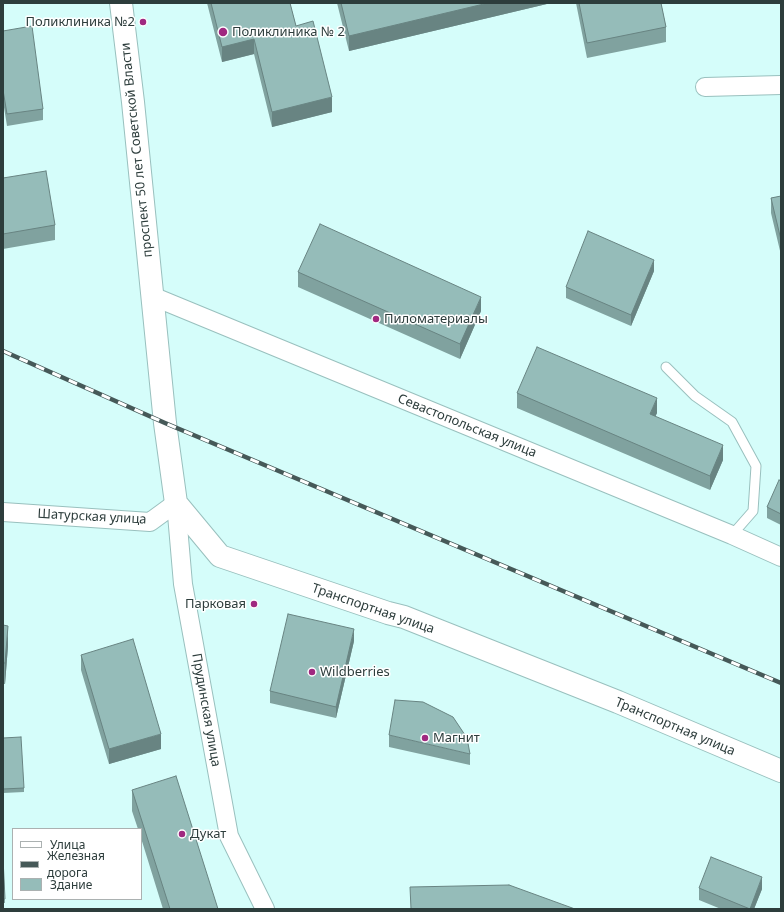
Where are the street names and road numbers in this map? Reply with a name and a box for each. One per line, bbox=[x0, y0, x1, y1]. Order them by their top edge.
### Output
street label: проспект 50 лет Советской Власти bbox=[118, 42, 156, 258]
street label: Севастопольская улица bbox=[395, 391, 539, 461]
street label: Шатурская улица bbox=[37, 506, 147, 528]
street label: Транспортная улица bbox=[310, 581, 436, 637]
street label: Прудинская улица bbox=[188, 652, 224, 768]
street label: Транспортная улица bbox=[613, 695, 737, 759]

